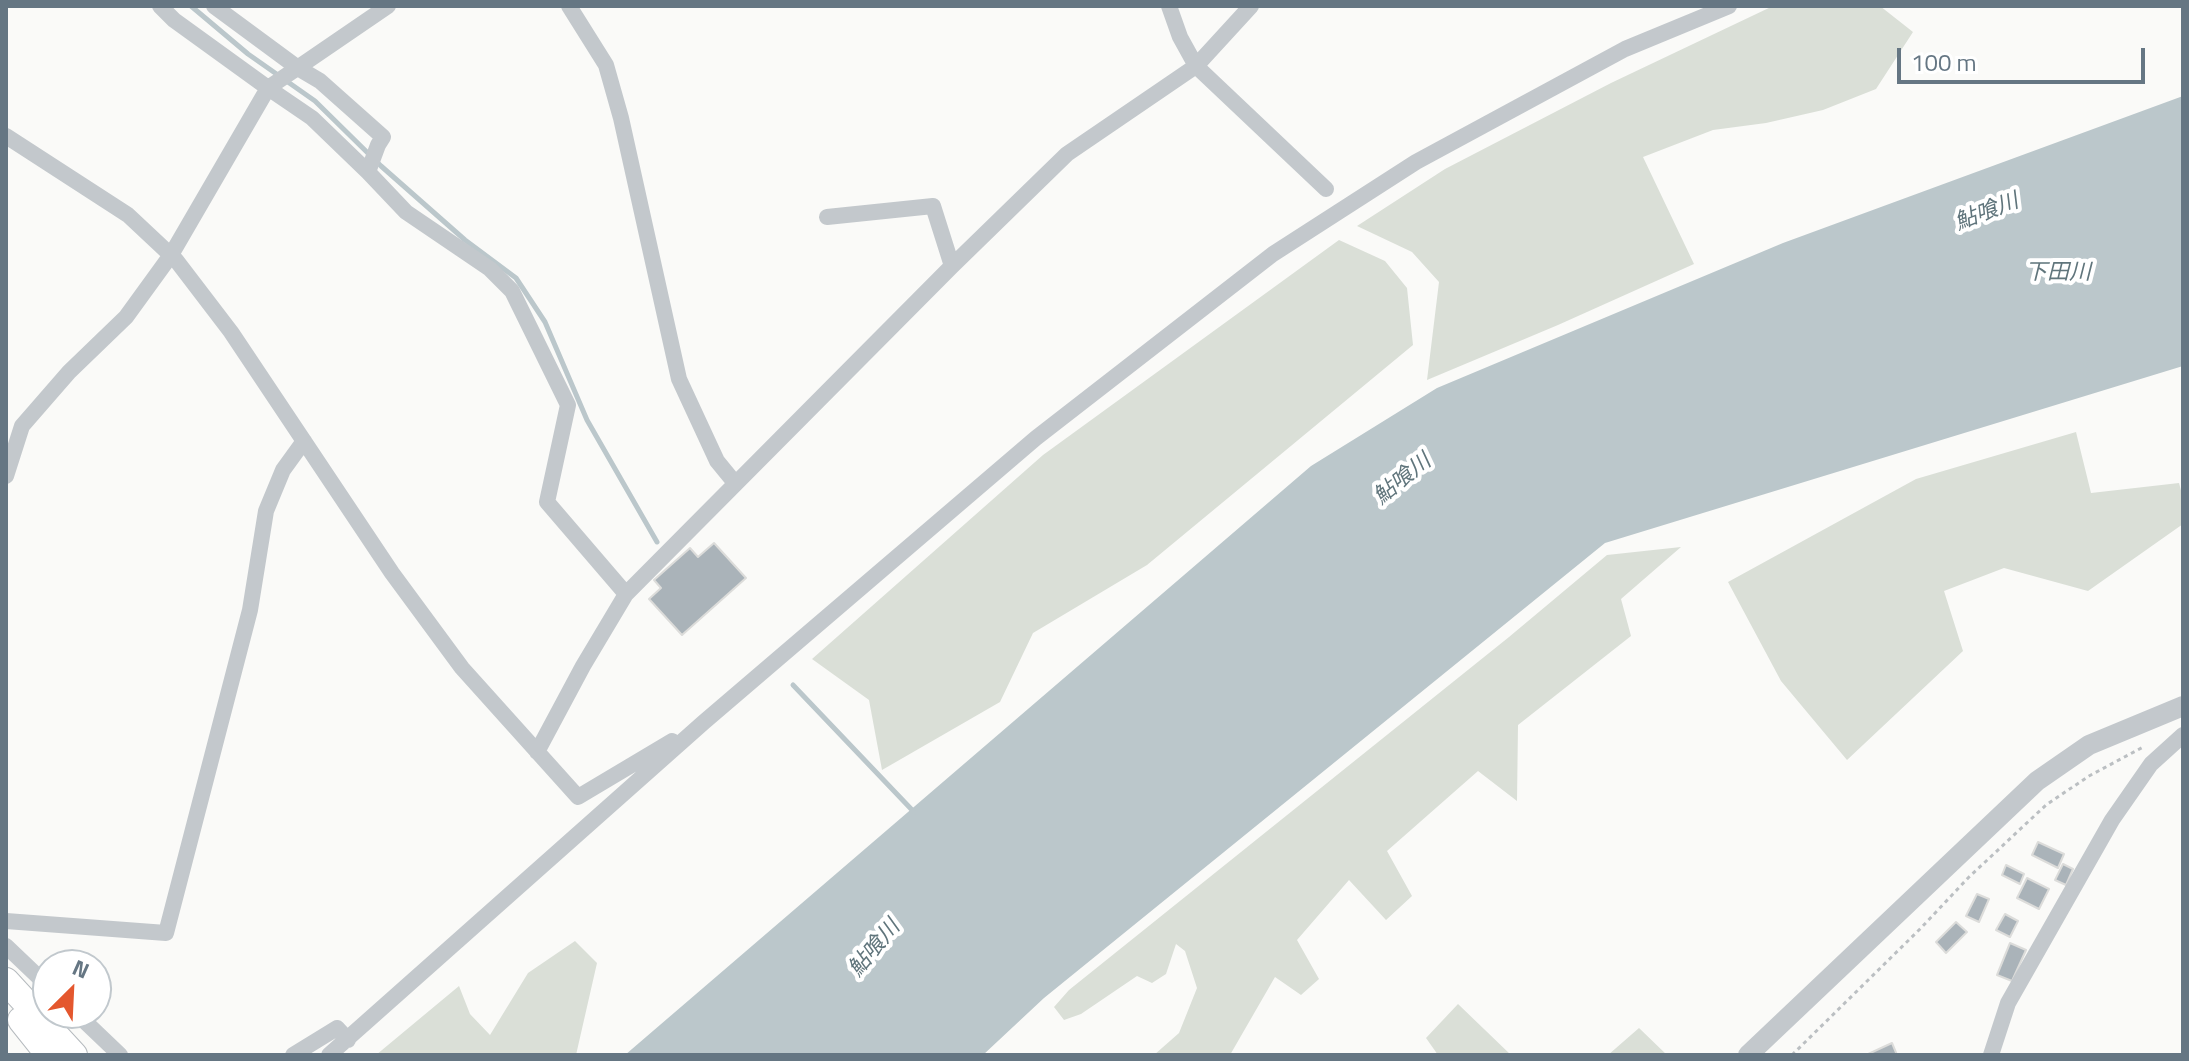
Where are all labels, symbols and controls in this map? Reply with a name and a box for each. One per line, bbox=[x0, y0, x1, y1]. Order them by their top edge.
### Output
scale bar bbox=[1901, 32, 2149, 82]
text: 100 m bbox=[1911, 44, 1977, 80]
water label: 鮎喰川 bbox=[1951, 189, 2023, 237]
water label: 下田川 bbox=[2025, 261, 2091, 287]
water label: 鮎喰川 bbox=[1369, 449, 1437, 511]
water label: 鮎喰川 bbox=[844, 915, 906, 983]
north arrow bbox=[32, 949, 112, 1029]
text: N bbox=[67, 950, 95, 988]

